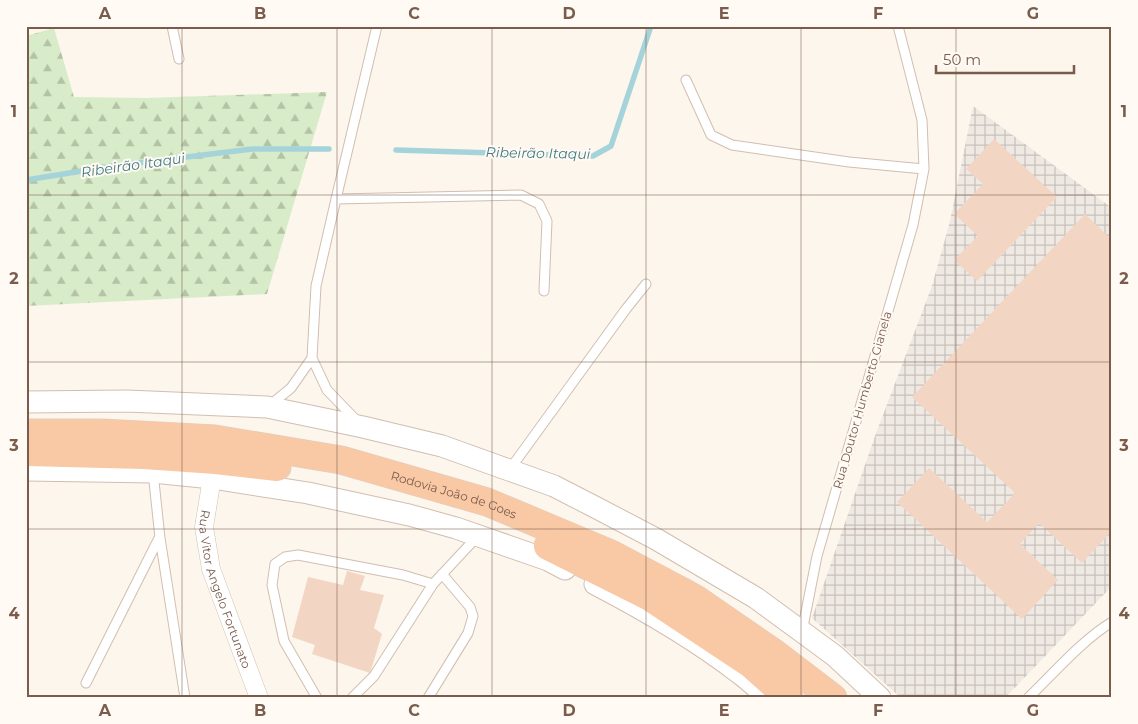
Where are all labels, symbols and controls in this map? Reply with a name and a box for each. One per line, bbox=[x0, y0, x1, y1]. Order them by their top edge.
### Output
text: A bbox=[98, 4, 112, 23]
text: B bbox=[254, 4, 266, 23]
text: C bbox=[408, 4, 420, 23]
text: D bbox=[562, 4, 576, 23]
text: E bbox=[719, 4, 729, 23]
text: F bbox=[873, 4, 883, 23]
text: G bbox=[1027, 4, 1039, 23]
scale bar bbox=[936, 42, 1073, 74]
text: 50 m bbox=[943, 50, 981, 69]
text: 1 bbox=[11, 102, 17, 121]
text: 1 bbox=[1121, 102, 1127, 121]
water label: Ribeirão Itaqui bbox=[485, 143, 591, 163]
water label: Ribeirão Itaqui bbox=[80, 149, 186, 181]
text: 2 bbox=[9, 269, 19, 288]
text: 2 bbox=[1119, 269, 1129, 288]
street label: Rua Doutor Humberto Gianela bbox=[829, 309, 895, 491]
text: 3 bbox=[8, 436, 19, 455]
text: 3 bbox=[1118, 436, 1129, 455]
street label: Rodovia João de Goes bbox=[389, 467, 519, 521]
street label: Rua Vitor Angelo Fortunato bbox=[197, 509, 255, 670]
text: 4 bbox=[8, 604, 20, 623]
text: 4 bbox=[1118, 604, 1130, 623]
text: A bbox=[98, 701, 112, 720]
text: B bbox=[254, 701, 266, 720]
text: C bbox=[408, 701, 420, 720]
text: D bbox=[562, 701, 576, 720]
text: E bbox=[719, 701, 729, 720]
text: F bbox=[873, 701, 883, 720]
text: G bbox=[1027, 701, 1039, 720]

